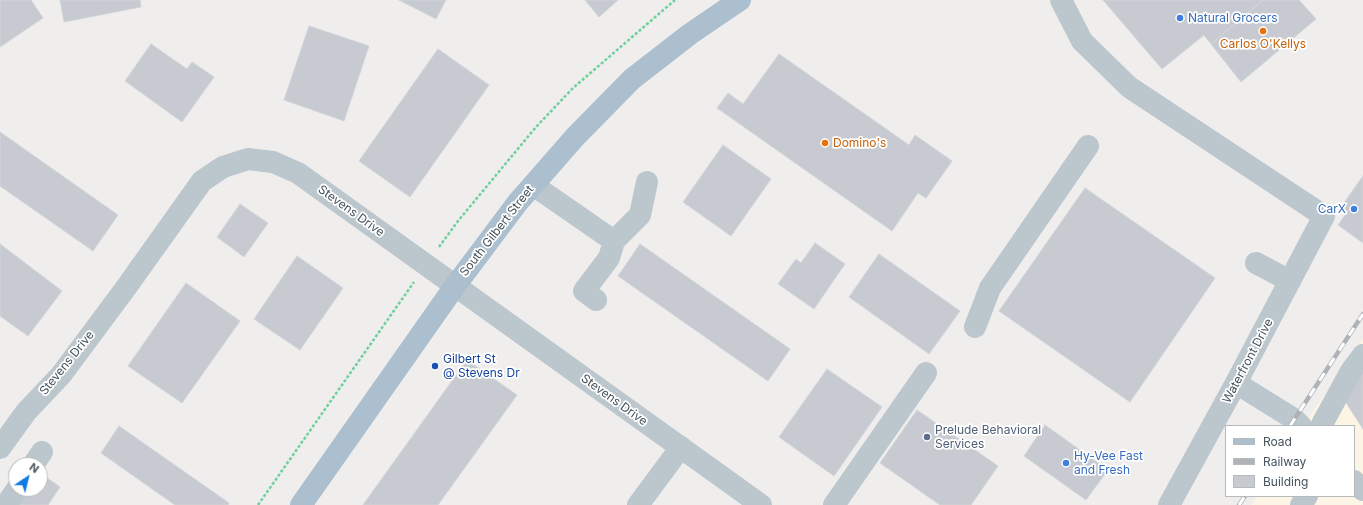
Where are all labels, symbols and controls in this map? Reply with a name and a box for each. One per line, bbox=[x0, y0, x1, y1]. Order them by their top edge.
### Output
place label: Natural Grocers bbox=[1188, 11, 1278, 25]
marker: Natural Grocers bbox=[1175, 13, 1185, 23]
marker: Carlos O'Kellys bbox=[1258, 26, 1268, 36]
place label: Carlos O'Kellys bbox=[1220, 37, 1306, 51]
place label: Domino's bbox=[833, 136, 886, 150]
marker: Domino's bbox=[820, 138, 830, 148]
street label: Stevens Drive bbox=[315, 182, 387, 240]
street label: South Gilbert Street bbox=[457, 183, 537, 279]
place label: CarX bbox=[1318, 202, 1346, 216]
marker: CarX bbox=[1349, 204, 1359, 214]
street label: Waterfront Drive bbox=[1220, 316, 1276, 406]
street label: Stevens Drive bbox=[37, 328, 97, 398]
place label: Gilbert St @ Stevens Dr bbox=[443, 352, 520, 380]
marker: Gilbert St @ Stevens Dr bbox=[430, 361, 440, 371]
street label: Stevens Drive bbox=[578, 371, 650, 429]
place label: Prelude Behavioral Services bbox=[935, 423, 1041, 451]
legend bbox=[1225, 425, 1355, 497]
marker: Prelude Behavioral Services bbox=[922, 432, 932, 442]
text: Road bbox=[1263, 434, 1292, 449]
place label: Hy-Vee Fast and Fresh bbox=[1074, 449, 1143, 477]
text: Railway bbox=[1263, 454, 1306, 469]
north arrow bbox=[8, 457, 48, 497]
marker: Hy-Vee Fast and Fresh bbox=[1061, 458, 1071, 468]
text: N bbox=[27, 460, 42, 476]
text: Building bbox=[1263, 474, 1308, 489]

